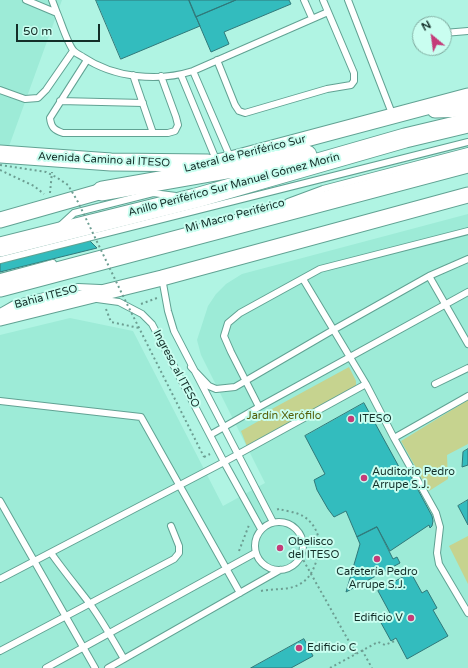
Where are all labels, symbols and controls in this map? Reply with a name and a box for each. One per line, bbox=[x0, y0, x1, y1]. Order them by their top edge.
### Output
scale bar bbox=[18, 16, 102, 42]
north arrow bbox=[412, 16, 452, 56]
text: N bbox=[419, 18, 433, 34]
text: 50 m bbox=[23, 24, 52, 38]
street label: Lateral de Periférico Sur bbox=[183, 132, 307, 176]
street label: Avenida Camino al ITESO bbox=[38, 150, 170, 170]
street label: Anillo Periférico Sur Manuel Gómez Morín bbox=[127, 150, 341, 220]
street label: Mi Macro Periférico bbox=[184, 196, 286, 236]
street label: Bahia ITESO bbox=[13, 282, 79, 312]
street label: Ingreso al ITESO bbox=[150, 328, 202, 410]
park label: Jardín Xerófilo bbox=[247, 409, 321, 423]
place label: ITESO bbox=[359, 412, 392, 426]
marker: ITESO bbox=[346, 414, 356, 424]
place label: Auditorio Pedro Arrupe S.J. bbox=[372, 465, 455, 491]
marker: Auditorio Pedro Arrupe S.J. bbox=[359, 473, 369, 483]
place label: Obelisco del ITESO bbox=[288, 535, 339, 561]
marker: Obelisco del ITESO bbox=[275, 543, 285, 553]
marker: Cafetería Pedro Arrupe S.J. bbox=[372, 554, 382, 564]
place label: Cafetería Pedro Arrupe S.J. bbox=[336, 565, 418, 591]
place label: Edificio V bbox=[354, 611, 403, 625]
marker: Edificio V bbox=[406, 613, 416, 623]
place label: Edificio C bbox=[307, 641, 356, 655]
marker: Edificio C bbox=[294, 643, 304, 653]

